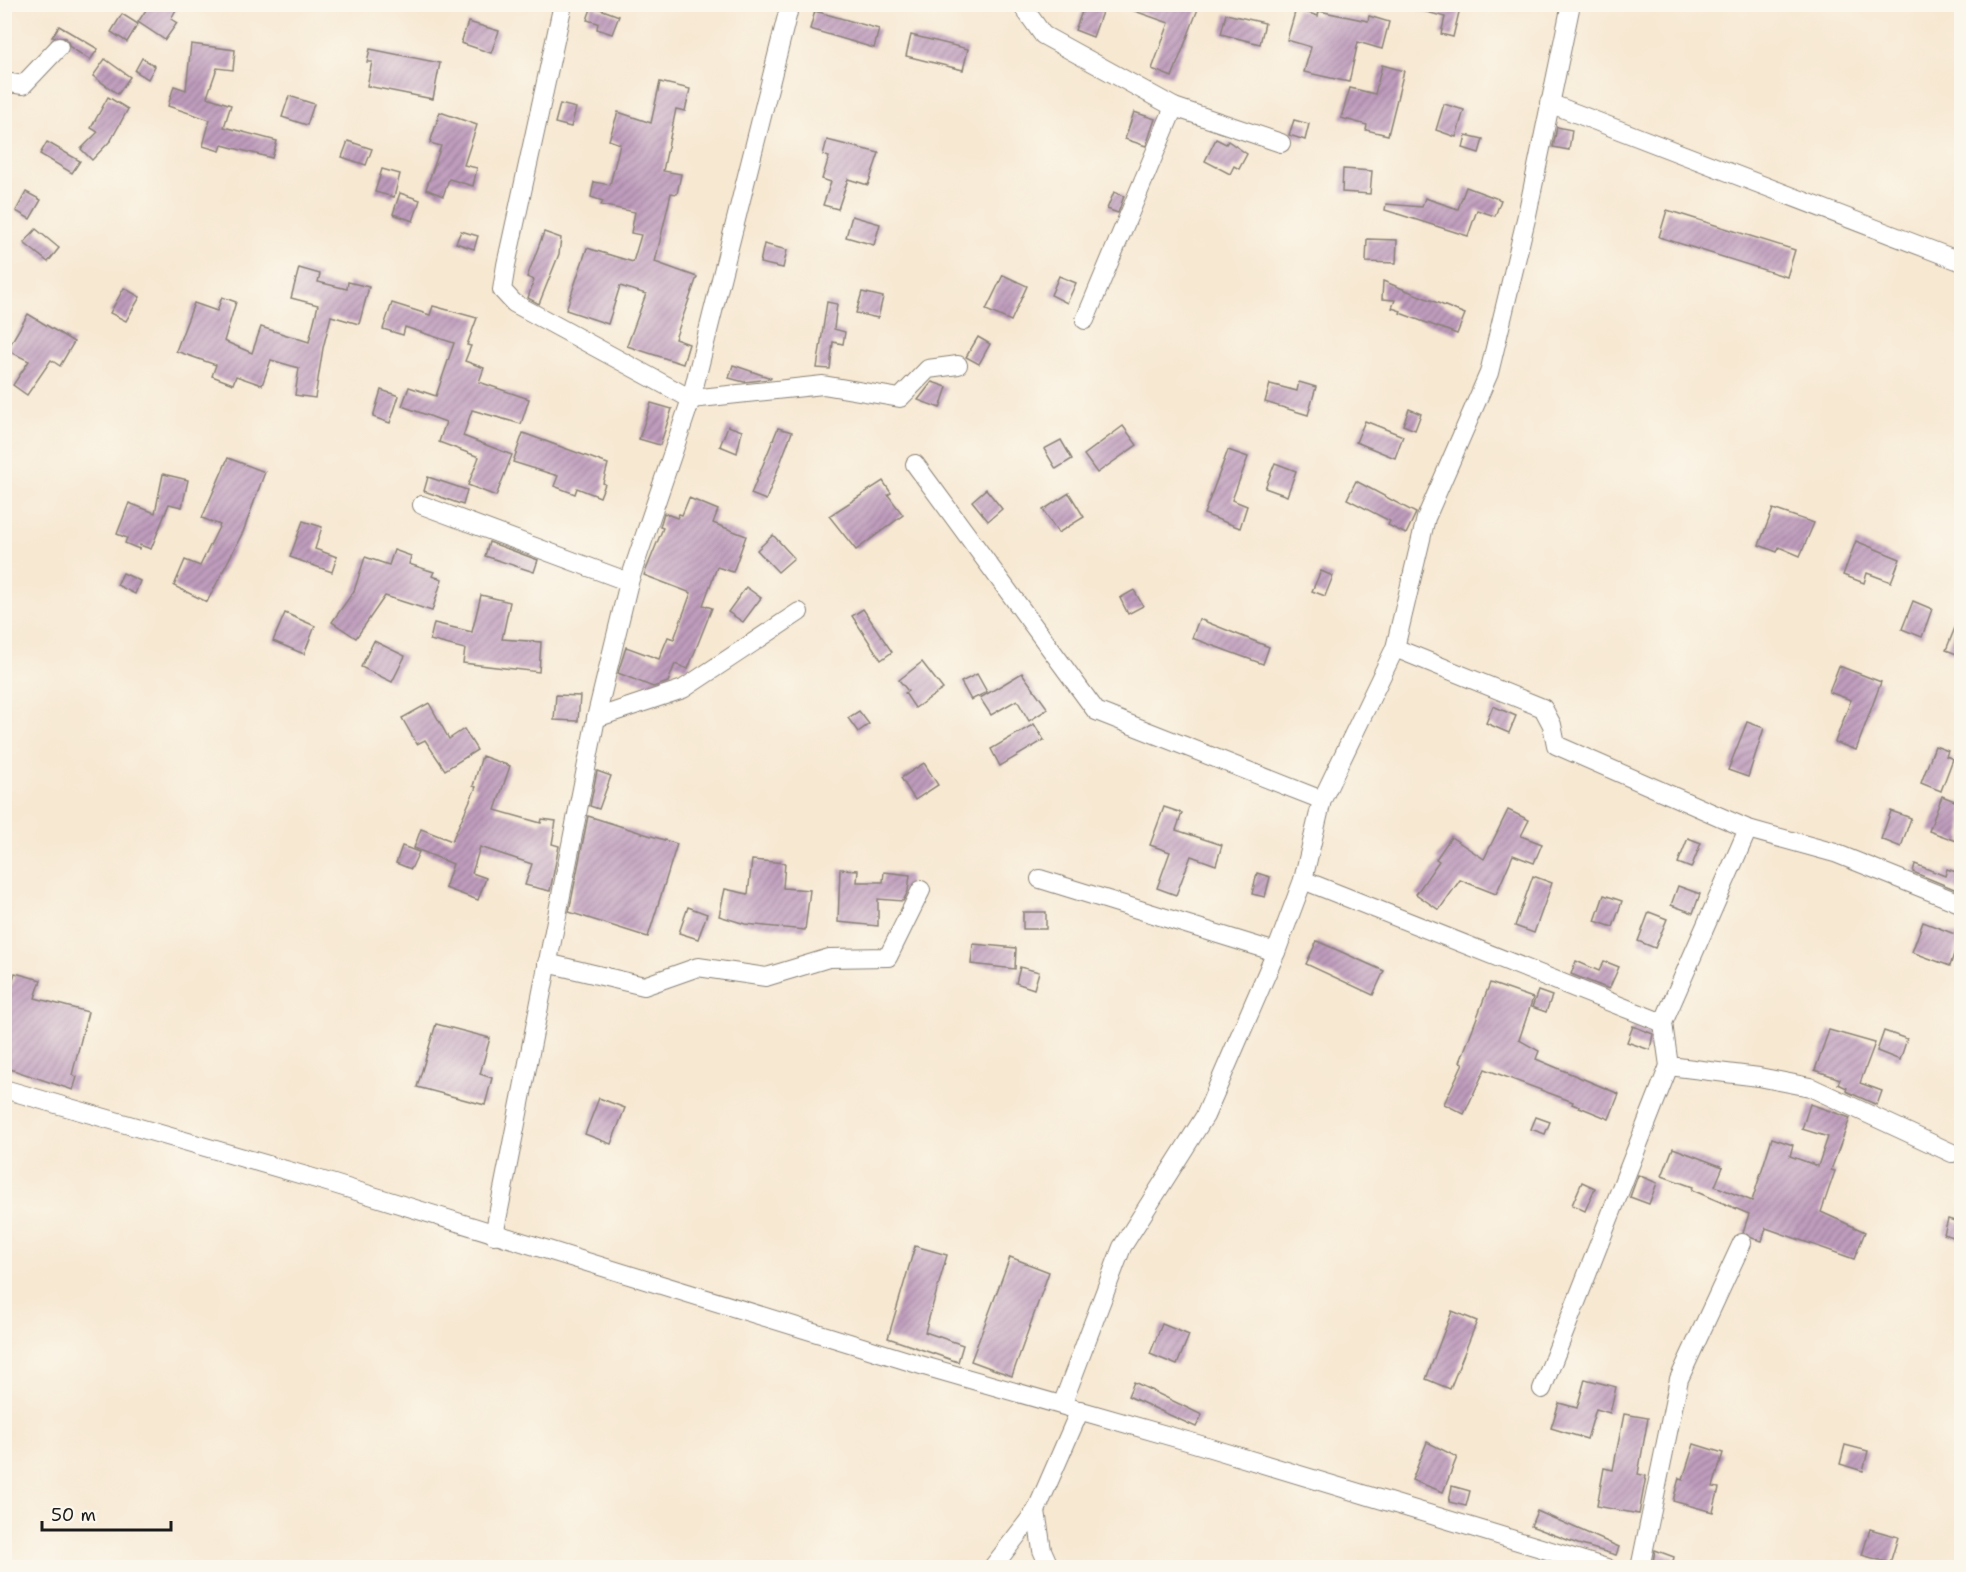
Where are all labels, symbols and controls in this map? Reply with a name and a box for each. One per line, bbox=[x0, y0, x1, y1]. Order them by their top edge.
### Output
scale bar bbox=[42, 1494, 171, 1532]
text: 50 m bbox=[51, 1503, 96, 1527]

